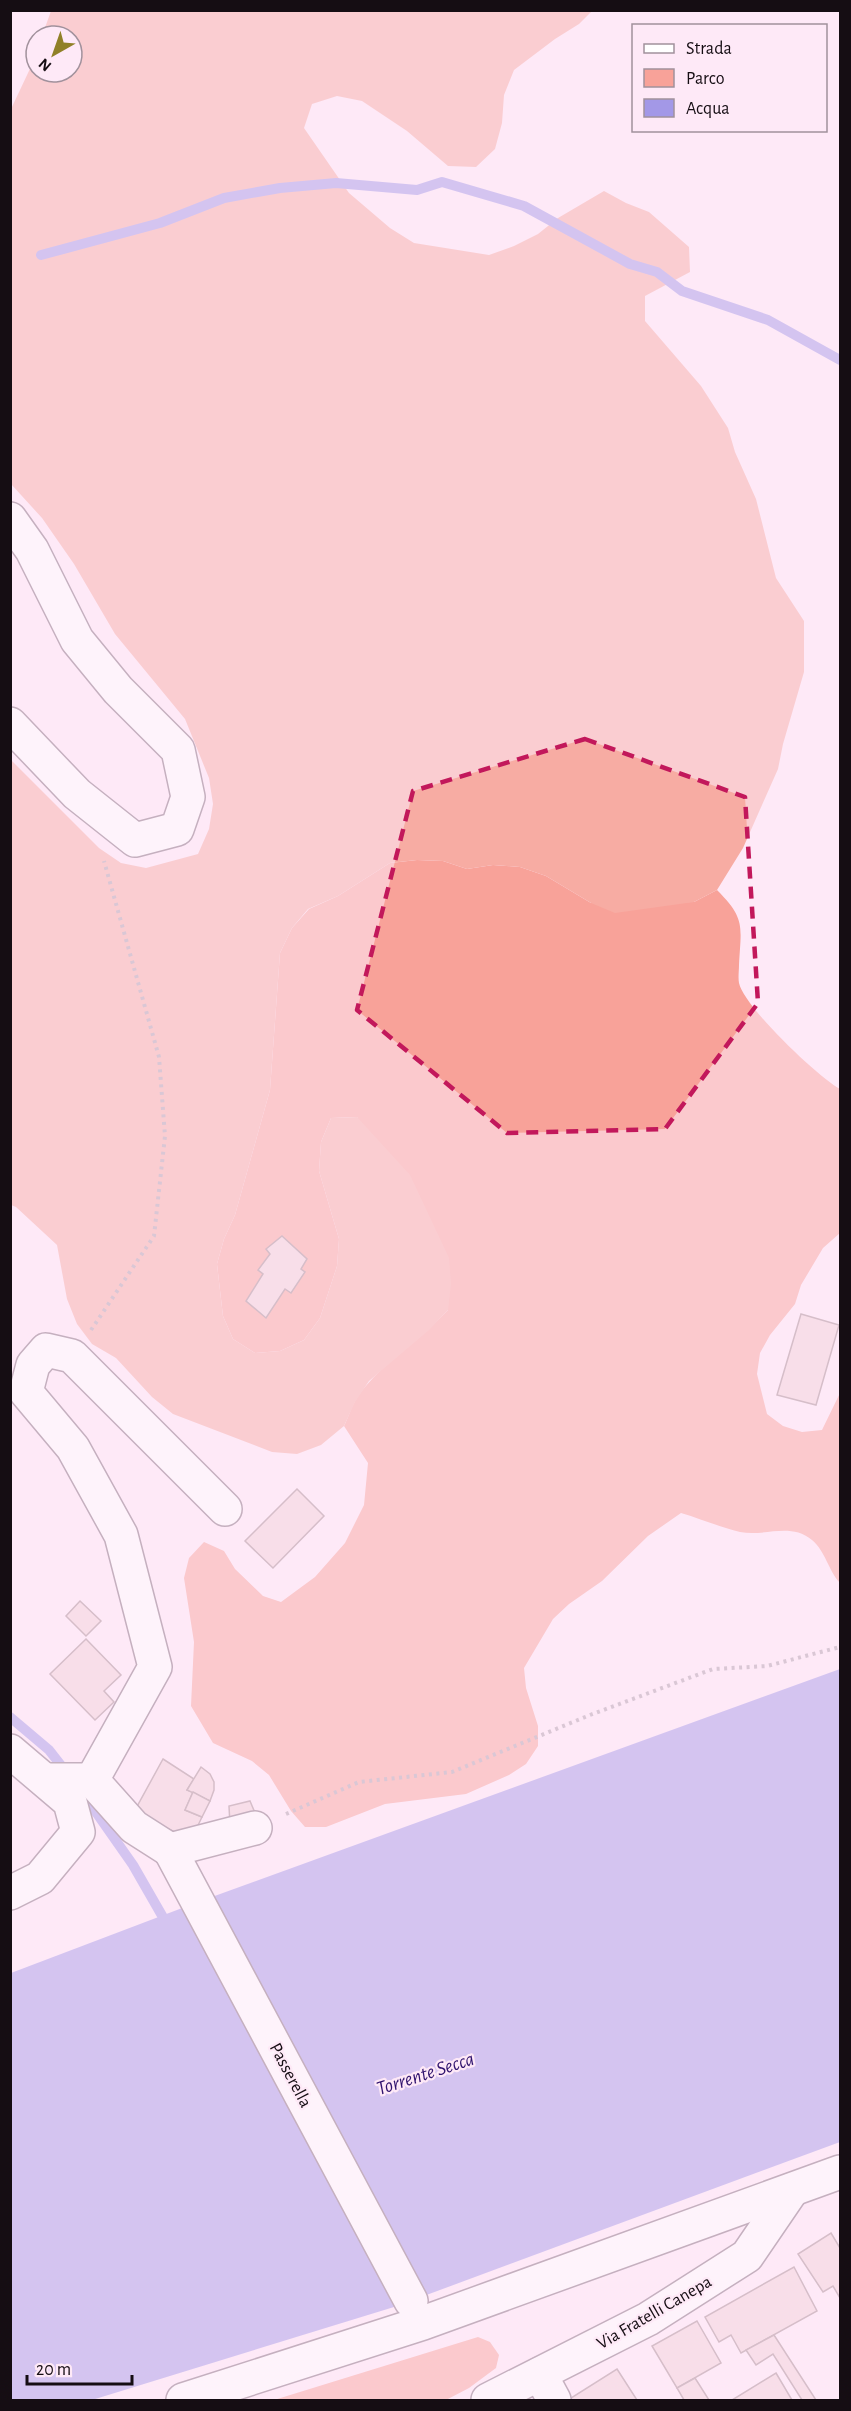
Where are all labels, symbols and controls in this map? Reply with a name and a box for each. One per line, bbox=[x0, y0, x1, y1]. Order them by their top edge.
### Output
north arrow bbox=[24, 24, 84, 84]
legend bbox=[632, 24, 827, 132]
text: Strada bbox=[686, 40, 732, 58]
text: N bbox=[36, 55, 54, 74]
text: Parco bbox=[686, 70, 725, 88]
text: Acqua bbox=[686, 100, 730, 118]
street label: Passerella bbox=[266, 2040, 315, 2111]
water label: Torrente Secca bbox=[374, 2049, 477, 2099]
street label: Via Fratelli Canepa bbox=[594, 2273, 715, 2353]
scale bar bbox=[27, 2348, 132, 2386]
text: 20 m bbox=[36, 2361, 71, 2379]

